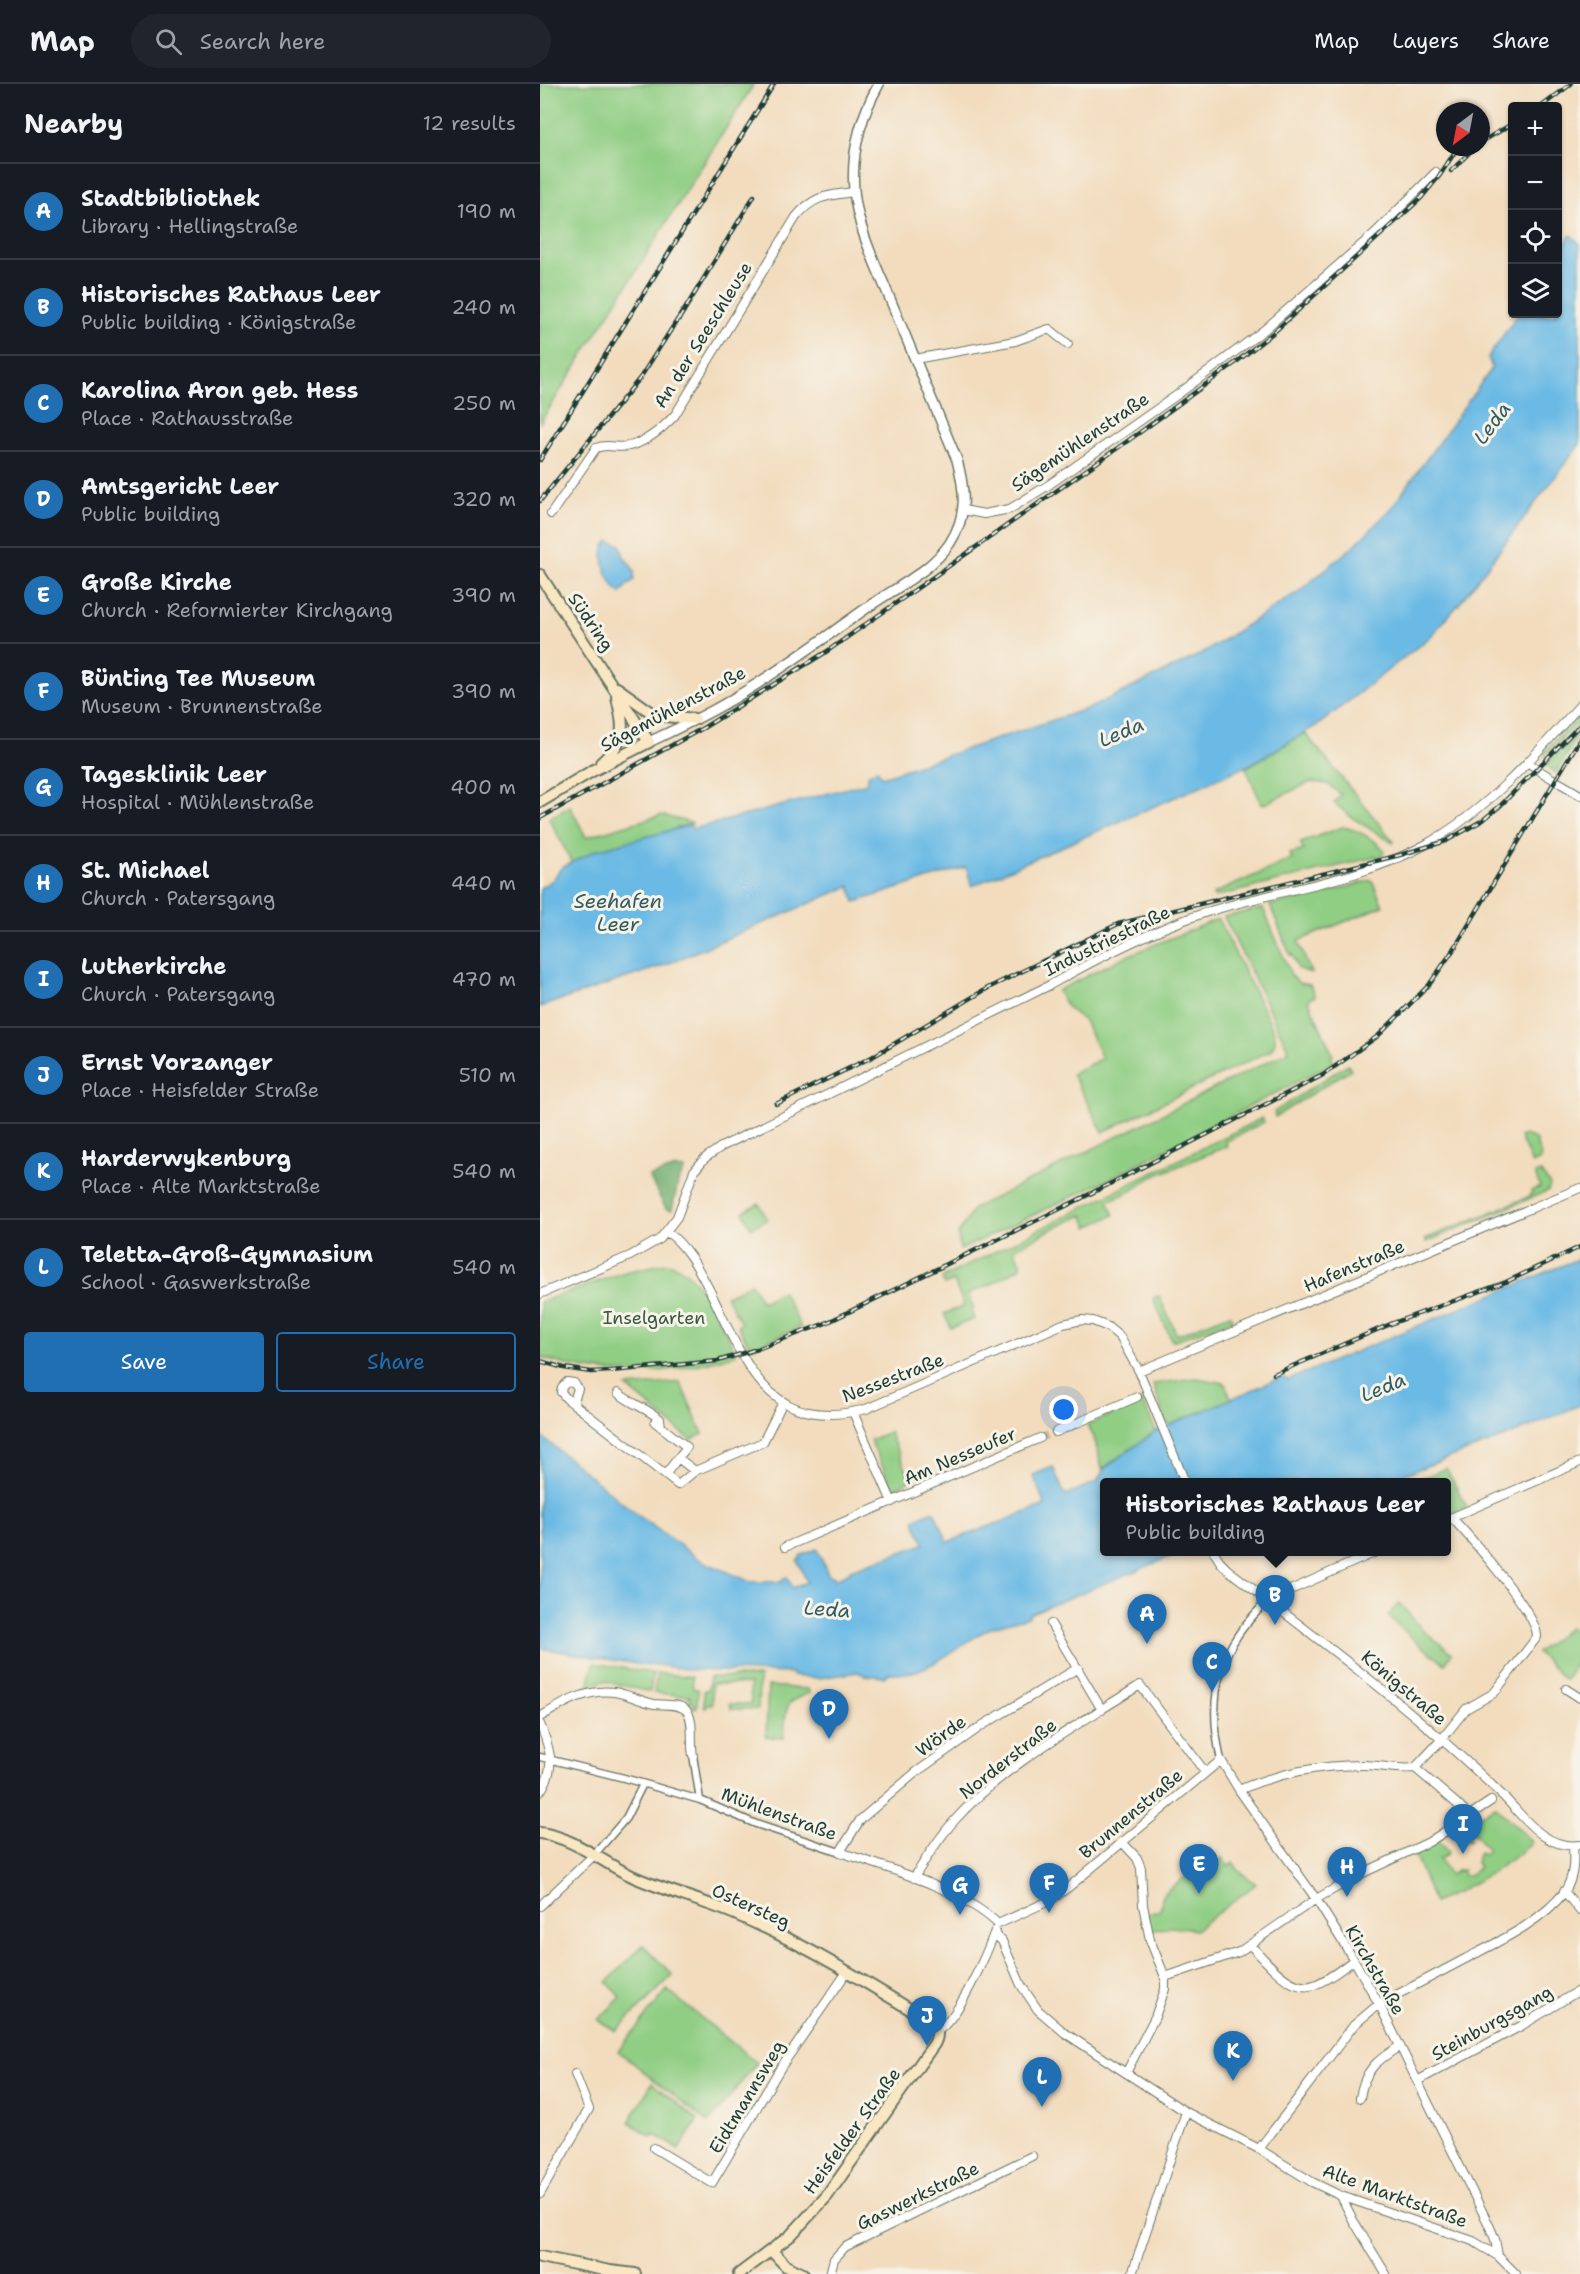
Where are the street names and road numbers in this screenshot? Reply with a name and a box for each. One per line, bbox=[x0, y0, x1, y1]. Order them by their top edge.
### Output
street label: An der Seeschleuse bbox=[648, 257, 758, 413]
street label: Sägemühlenstraße bbox=[1006, 387, 1154, 497]
street label: Südring bbox=[563, 588, 619, 656]
street label: Sägemühlenstraße bbox=[596, 660, 750, 758]
street label: Industriestraße bbox=[1040, 900, 1174, 982]
street label: Hafenstraße bbox=[1300, 1234, 1408, 1298]
street label: Nessestraße bbox=[839, 1348, 947, 1408]
street label: Am Nesseufer bbox=[900, 1422, 1020, 1490]
street label: Königstraße bbox=[1356, 1645, 1452, 1731]
street label: Wörde bbox=[911, 1710, 971, 1762]
street label: Norderstraße bbox=[954, 1713, 1062, 1805]
street label: Brunnenstraße bbox=[1074, 1764, 1188, 1864]
street label: Mühlenstraße bbox=[718, 1782, 840, 1846]
street label: Ostersteg bbox=[708, 1878, 794, 1934]
street label: Kirchstraße bbox=[1340, 1921, 1410, 2019]
street label: Steinburgsgang bbox=[1427, 1980, 1557, 2066]
street label: Eidtmannsweg bbox=[704, 2036, 790, 2158]
street label: Heisfelder Straße bbox=[798, 2063, 906, 2199]
street label: Gaswerkstraße bbox=[853, 2156, 983, 2236]
street label: Alte Marktstraße bbox=[1319, 2159, 1471, 2233]

